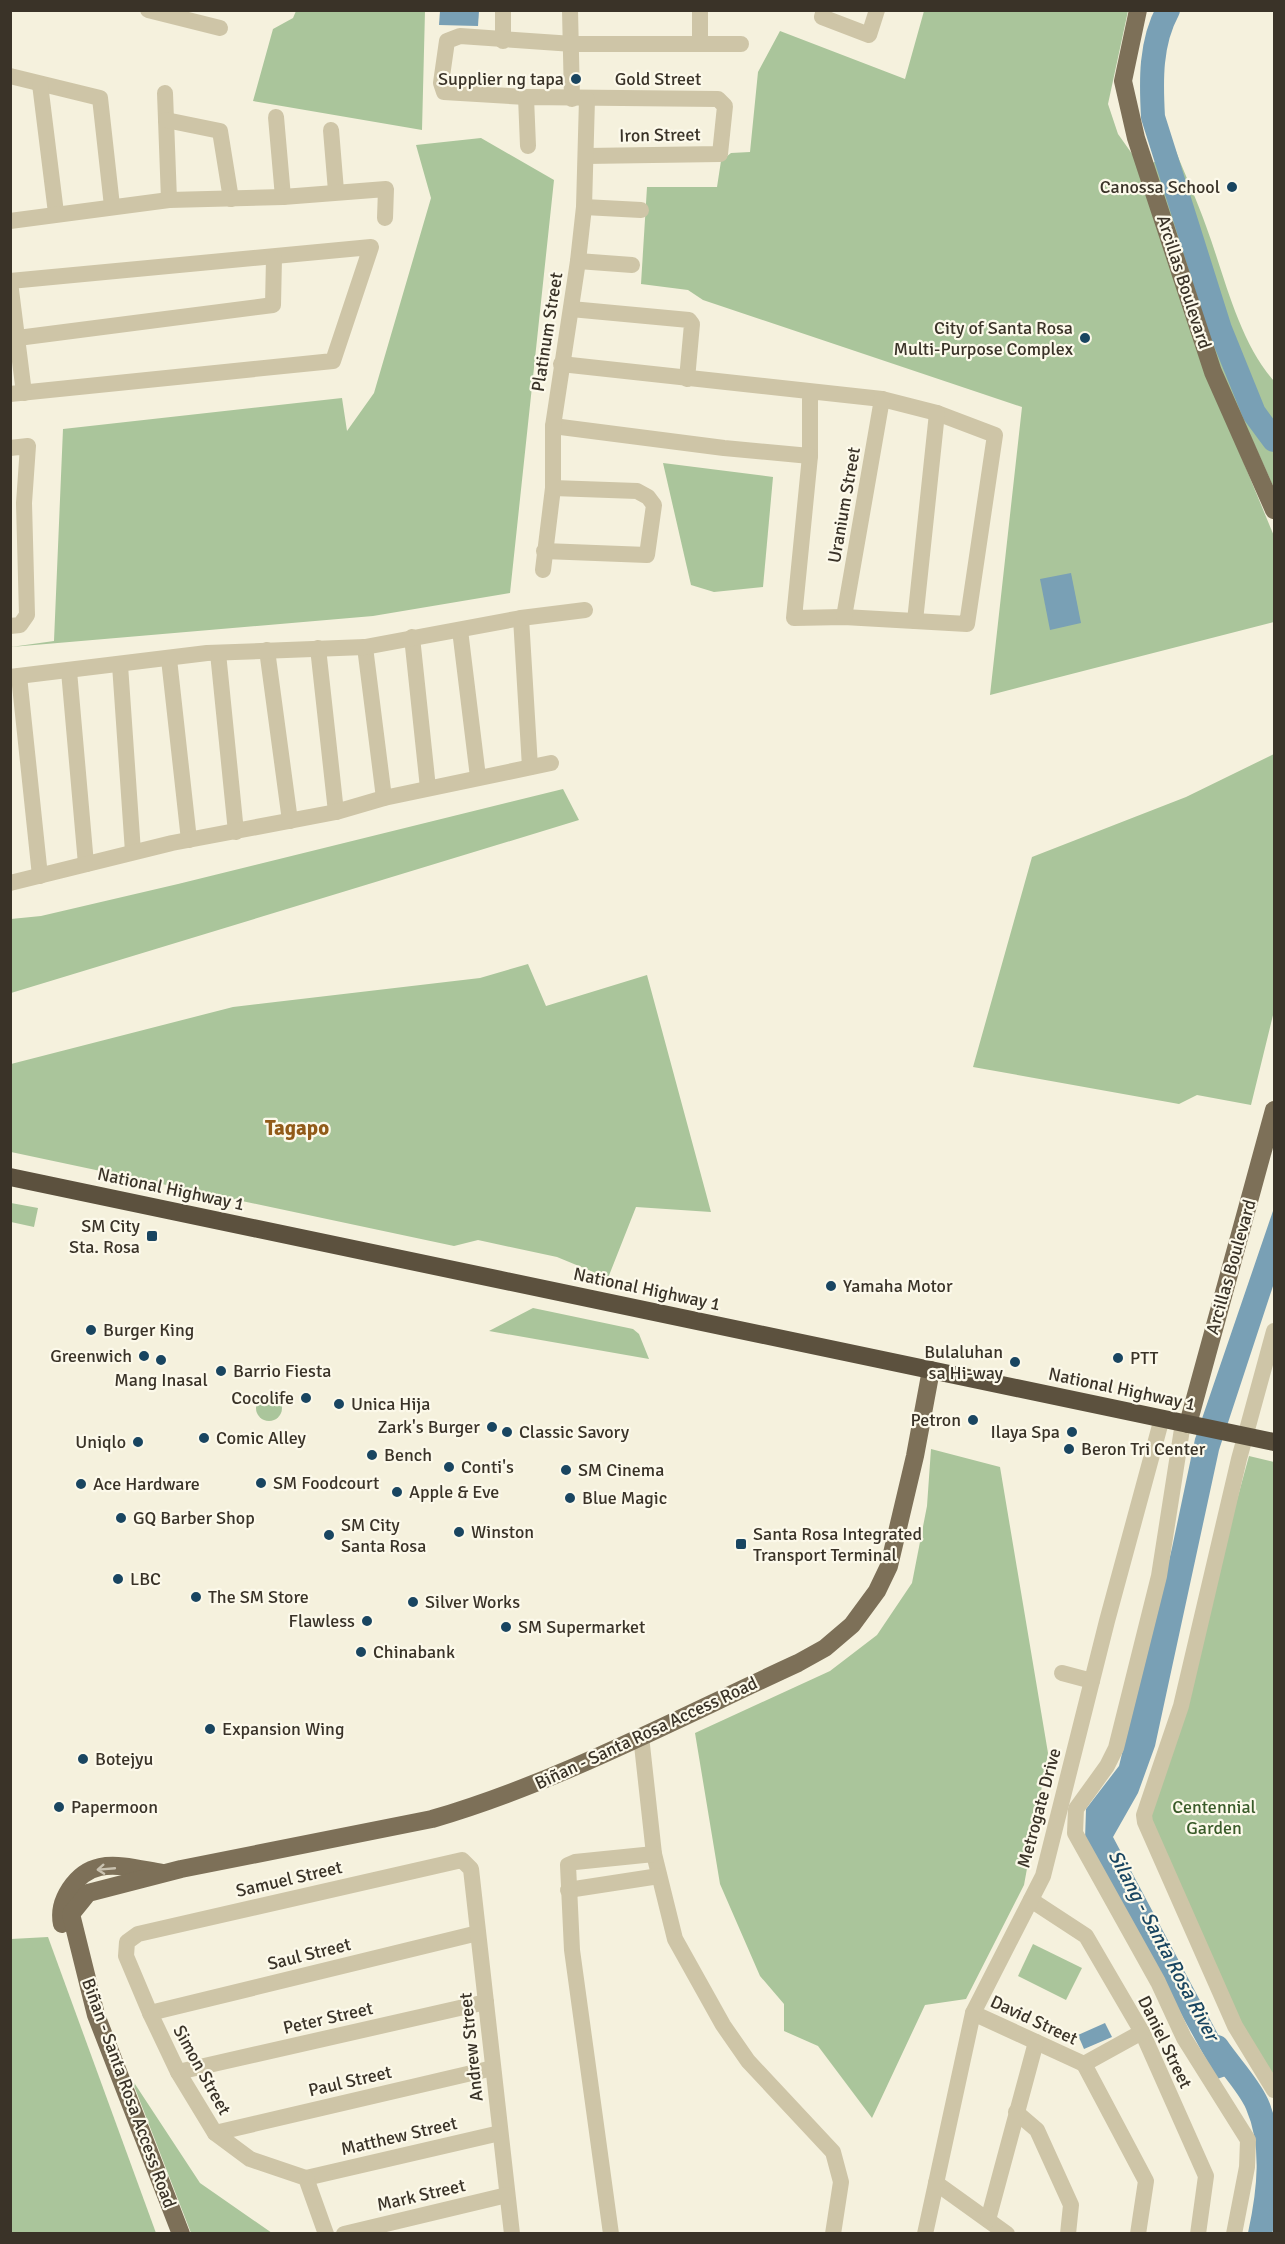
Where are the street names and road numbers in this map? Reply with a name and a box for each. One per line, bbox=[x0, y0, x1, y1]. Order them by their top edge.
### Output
street label: Gold Street bbox=[615, 68, 701, 90]
street label: Iron Street bbox=[619, 123, 701, 147]
street label: Arcillas Boulevard bbox=[1152, 212, 1216, 352]
street label: Platinum Street bbox=[527, 271, 567, 393]
street label: Uranium Street bbox=[823, 445, 865, 565]
street label: National Highway 1 bbox=[95, 1163, 247, 1215]
street label: Arcillas Boulevard bbox=[1201, 1197, 1261, 1337]
street label: National Highway 1 bbox=[571, 1263, 723, 1315]
street label: National Highway 1 bbox=[1046, 1363, 1198, 1415]
street label: Biñan - Santa Rosa Access Road bbox=[531, 1672, 761, 1794]
street label: Metrogate Drive bbox=[1012, 1746, 1066, 1870]
street label: Samuel Street bbox=[234, 1856, 344, 1902]
street label: Saul Street bbox=[265, 1933, 353, 1975]
street label: Biñan - Santa Rosa Access Road bbox=[77, 1975, 181, 2211]
street label: David Street bbox=[987, 1990, 1081, 2050]
street label: Andrew Street bbox=[454, 1991, 488, 2103]
street label: Daniel Street bbox=[1133, 1992, 1197, 2092]
street label: Peter Street bbox=[281, 1997, 375, 2039]
street label: Simon Street bbox=[168, 2021, 236, 2119]
street label: Paul Street bbox=[306, 2061, 394, 2101]
street label: Matthew Street bbox=[339, 2112, 459, 2160]
street label: Mark Street bbox=[375, 2174, 467, 2216]

